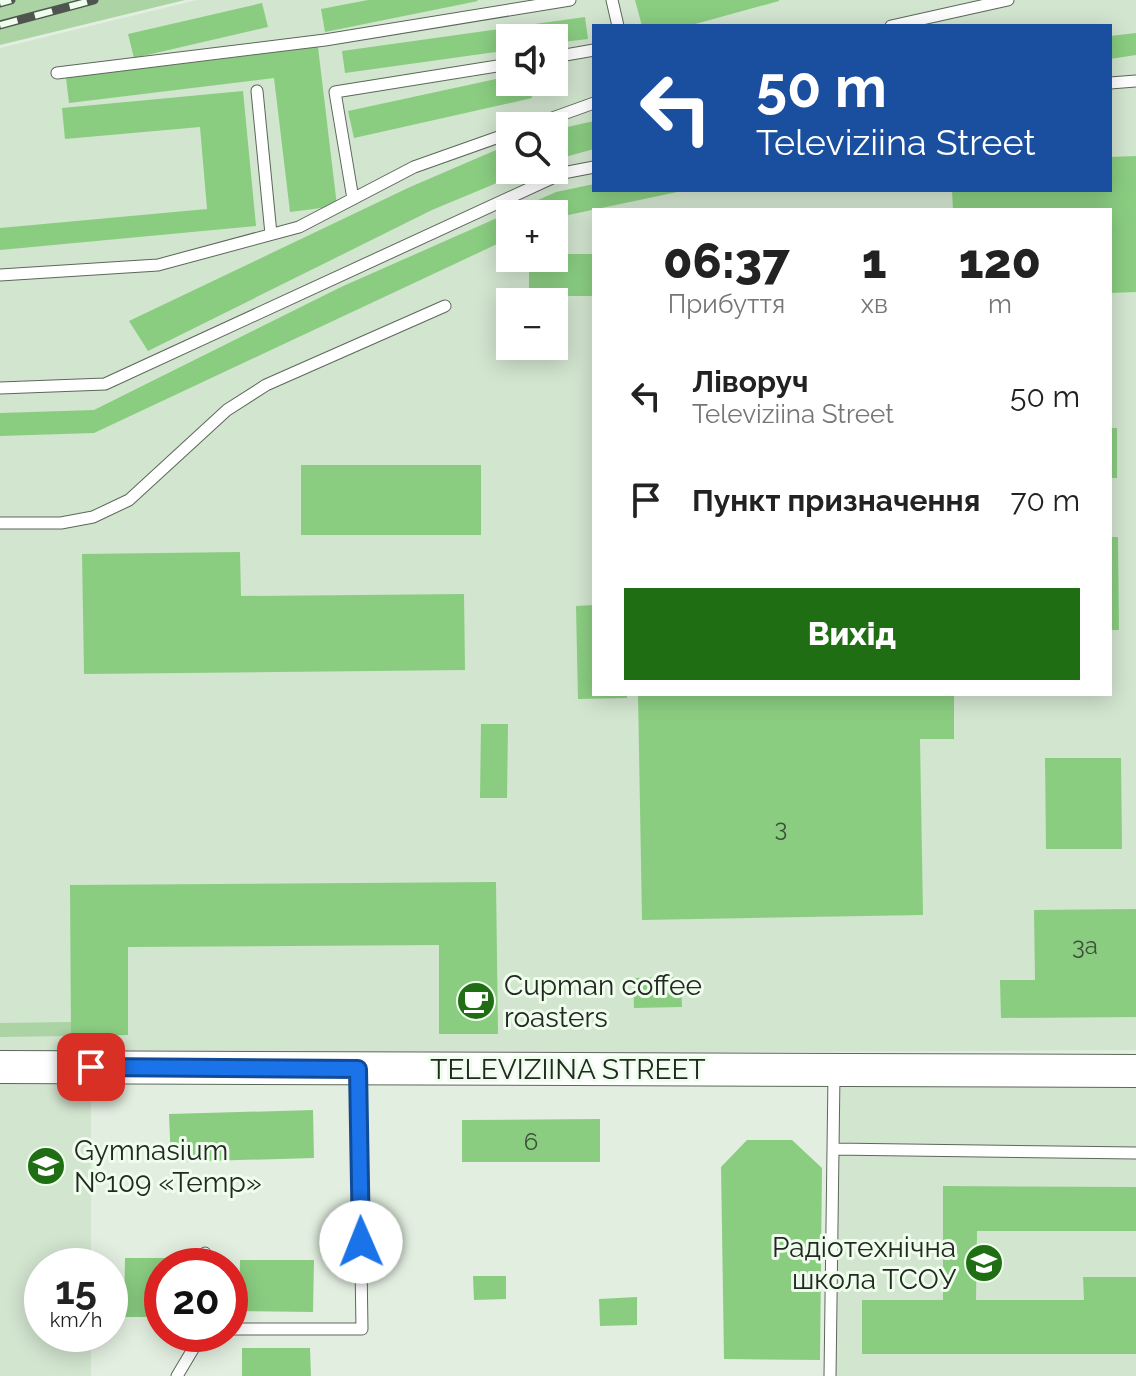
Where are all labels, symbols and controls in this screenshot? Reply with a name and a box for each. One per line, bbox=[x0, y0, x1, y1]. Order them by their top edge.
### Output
map controls bbox=[496, 24, 568, 360]
button: sound bbox=[496, 24, 568, 96]
text: 50 m bbox=[756, 54, 887, 120]
icon: left bbox=[624, 56, 728, 160]
button: search bbox=[496, 112, 568, 184]
text: Televiziina Street bbox=[756, 121, 1036, 163]
button: + bbox=[496, 200, 568, 272]
text: 06:37 bbox=[663, 233, 790, 289]
text: 1 bbox=[862, 233, 887, 289]
text: 120 bbox=[959, 233, 1041, 289]
button: − bbox=[496, 288, 568, 360]
text: Прибуття bbox=[668, 289, 785, 319]
text: хв bbox=[861, 289, 888, 319]
text: m bbox=[988, 289, 1012, 319]
text: Ліворуч bbox=[692, 364, 808, 399]
icon: left bbox=[624, 374, 668, 418]
text: 50 m bbox=[1010, 379, 1080, 414]
text: Televiziina Street bbox=[692, 399, 894, 429]
icon: arrive bbox=[624, 478, 668, 522]
text: Пункт призначення bbox=[692, 483, 980, 518]
text: 70 m bbox=[1010, 483, 1080, 518]
button: Вихід bbox=[624, 588, 1080, 680]
house number: 3 bbox=[775, 813, 787, 842]
house number: 3а bbox=[1072, 931, 1098, 960]
place label: Cupman coffee roasters bbox=[504, 969, 702, 1034]
cafe icon: Cupman coffee roasters bbox=[455, 980, 497, 1022]
pin bbox=[57, 1033, 125, 1101]
icon: arrive bbox=[69, 1045, 113, 1089]
street label: TELEVIZIINA STREET bbox=[430, 1053, 706, 1086]
house number: 6 bbox=[524, 1127, 538, 1156]
place label: Gymnasium №109 «Temp» bbox=[74, 1134, 262, 1199]
school or university icon: Gymnasium №109 «Temp» bbox=[25, 1145, 67, 1187]
position arrow bbox=[319, 1200, 403, 1284]
place label: Радіотехнічна школа ТСОУ bbox=[772, 1231, 957, 1296]
school or university icon: Радіотехнічна школа ТСОУ bbox=[963, 1242, 1005, 1284]
speed limit sign: 20 bbox=[144, 1248, 248, 1352]
text: 15 bbox=[55, 1266, 97, 1313]
text: km/h bbox=[50, 1308, 102, 1332]

